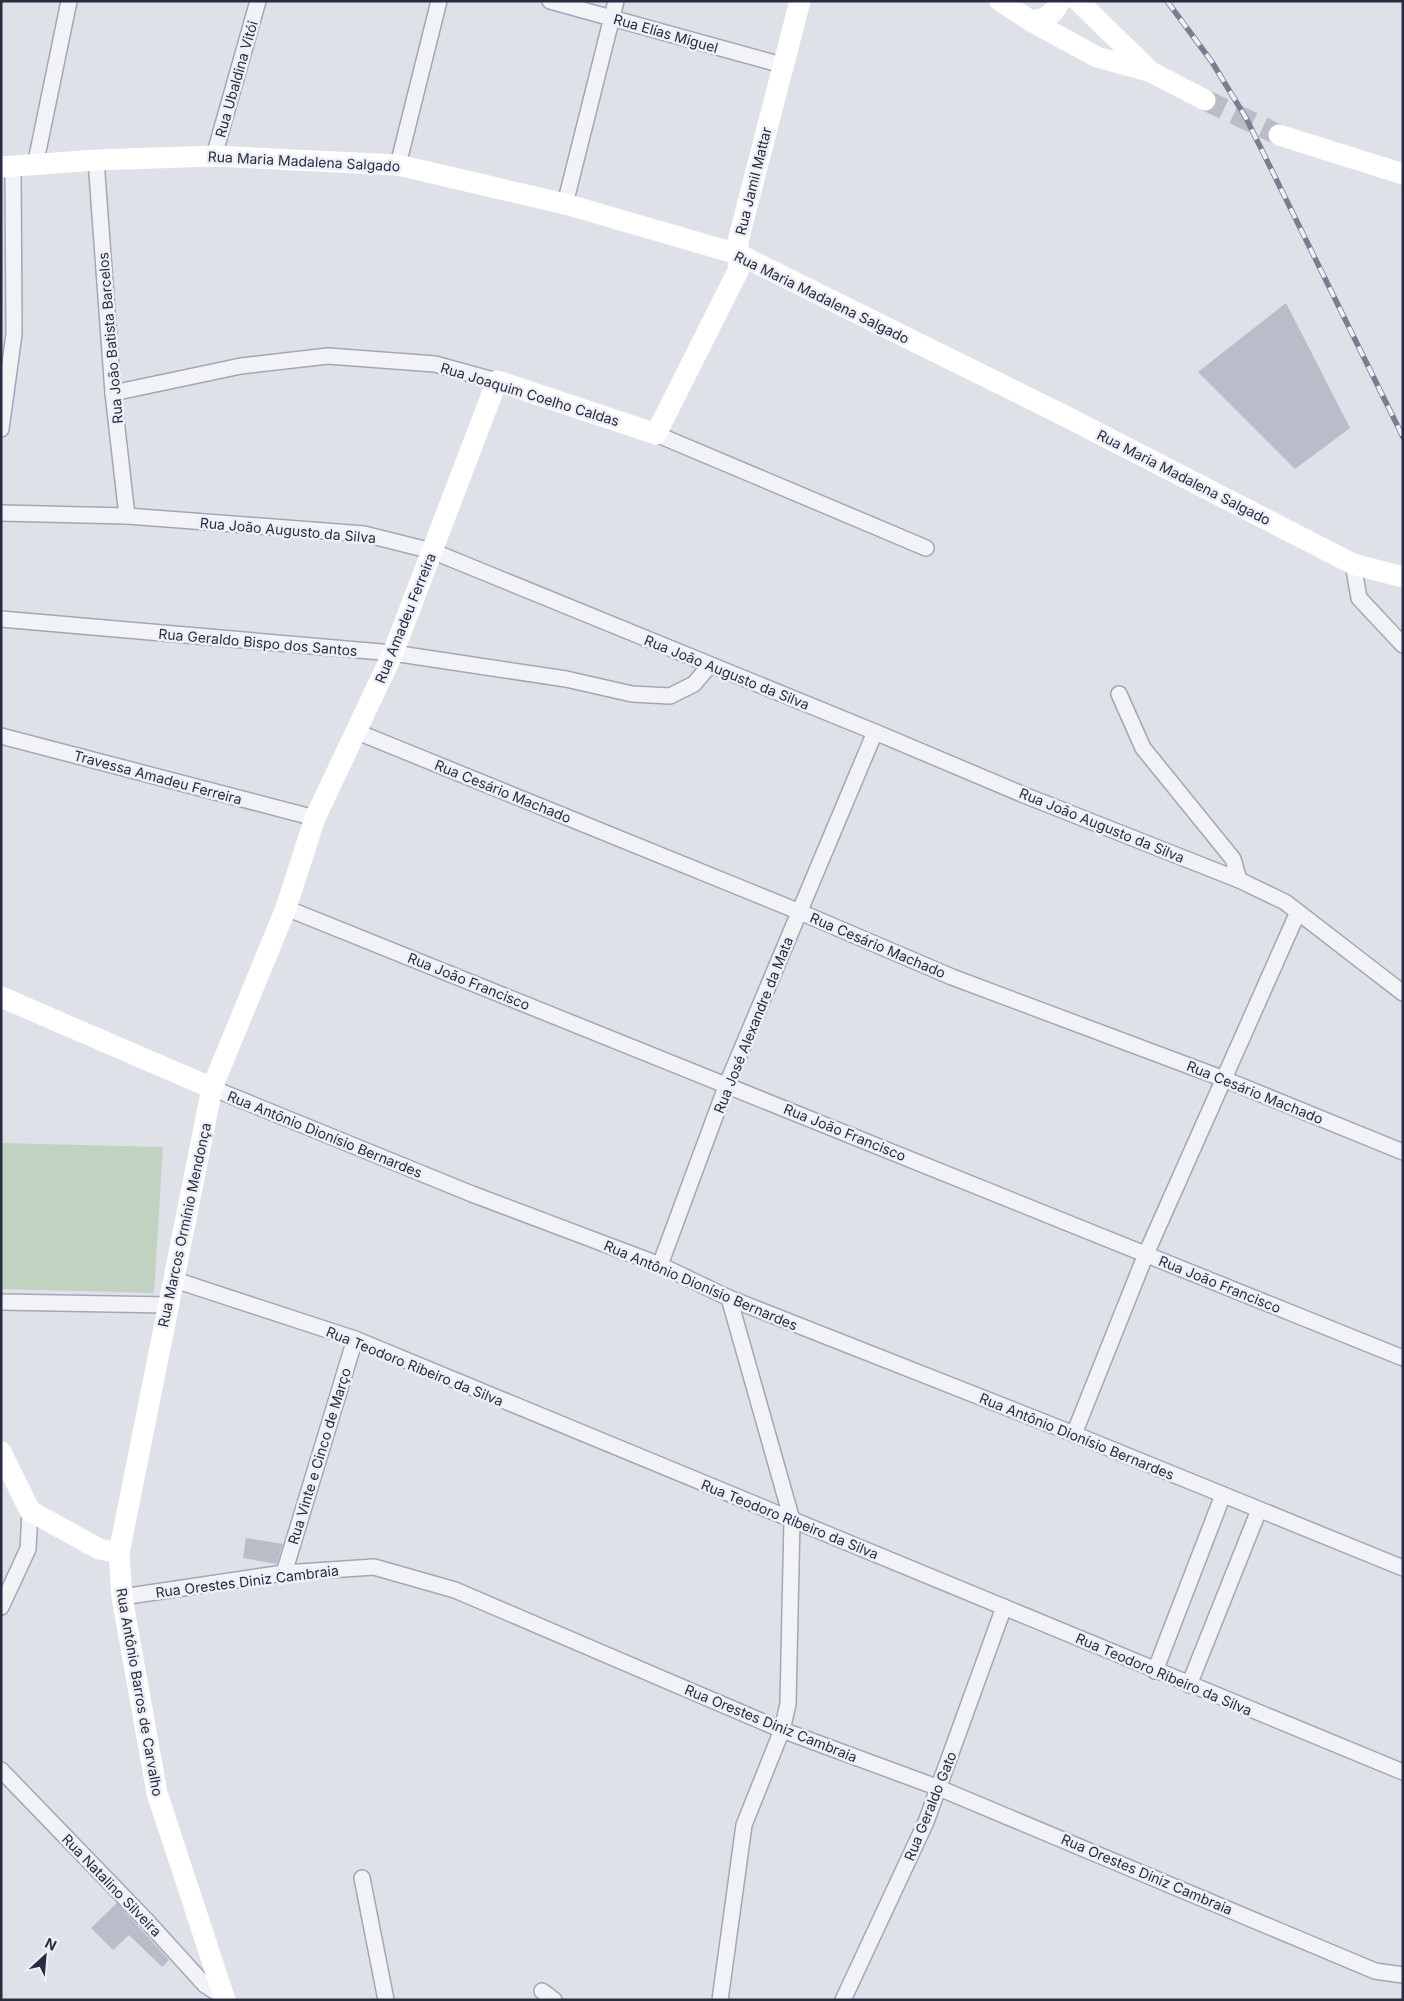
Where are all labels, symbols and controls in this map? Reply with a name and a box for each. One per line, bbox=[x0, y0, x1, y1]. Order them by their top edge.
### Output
street label: Rua Elías Miguel bbox=[612, 10, 720, 56]
street label: Rua Ubaldina Vitói bbox=[211, 19, 261, 139]
street label: Rua Jamil Mattar bbox=[731, 125, 775, 237]
street label: Rua Maria Madalena Salgado bbox=[207, 147, 401, 175]
street label: Rua Maria Madalena Salgado bbox=[732, 247, 912, 347]
street label: Rua João Batista Barcelos bbox=[94, 252, 126, 424]
street label: Rua Joaquim Coelho Caldas bbox=[439, 359, 621, 429]
street label: Rua Maria Madalena Salgado bbox=[1094, 426, 1274, 528]
street label: Rua João Augusto da Silva bbox=[199, 514, 377, 546]
street label: Rua Amadeu Ferreira bbox=[371, 550, 439, 686]
street label: Rua Geraldo Bispo dos Santos bbox=[158, 625, 358, 659]
street label: Rua João Augusto da Silva bbox=[642, 631, 812, 713]
street label: Travessa Amadeu Ferreira bbox=[72, 746, 244, 808]
street label: Rua Cesário Machado bbox=[432, 756, 574, 826]
street label: Rua João Augusto da Silva bbox=[1017, 784, 1187, 866]
street label: Rua Cesário Machado bbox=[808, 909, 948, 981]
street label: Rua José Alexandre da Mata bbox=[710, 934, 796, 1116]
street label: Rua João Francisco bbox=[405, 949, 533, 1013]
street label: Rua Cesário Machado bbox=[1184, 1057, 1326, 1127]
street label: Rua Antônio Dionísio Bernardes bbox=[225, 1087, 425, 1181]
street label: Rua João Francisco bbox=[781, 1100, 909, 1164]
street label: Rua Marcos Ormínio Mendonça bbox=[154, 1121, 214, 1329]
street label: Rua Antônio Dionísio Bernardes bbox=[602, 1236, 800, 1334]
street label: Rua João Francisco bbox=[1156, 1252, 1284, 1316]
street label: Rua Teodoro Ribeiro da Silva bbox=[324, 1323, 506, 1409]
street label: Rua Vinte e Cinco de Março bbox=[284, 1366, 354, 1546]
street label: Rua Antônio Dionísio Bernardes bbox=[977, 1389, 1177, 1483]
street label: Rua Teodoro Ribeiro da Silva bbox=[699, 1476, 881, 1562]
street label: Rua Orestes Diniz Cambraia bbox=[154, 1561, 340, 1601]
street label: Rua Antônio Barros de Carvalho bbox=[113, 1587, 167, 1797]
street label: Rua Teodoro Ribeiro da Silva bbox=[1073, 1629, 1255, 1719]
street label: Rua Orestes Diniz Cambraia bbox=[682, 1681, 860, 1765]
street label: Rua Geraldo Gato bbox=[900, 1749, 960, 1863]
street label: Rua Natalino Silveira bbox=[59, 1830, 165, 1940]
street label: Rua Orestes Diniz Cambraia bbox=[1059, 1830, 1235, 1918]
north arrow bbox=[20, 1931, 70, 1981]
text: N bbox=[42, 1934, 59, 1954]

